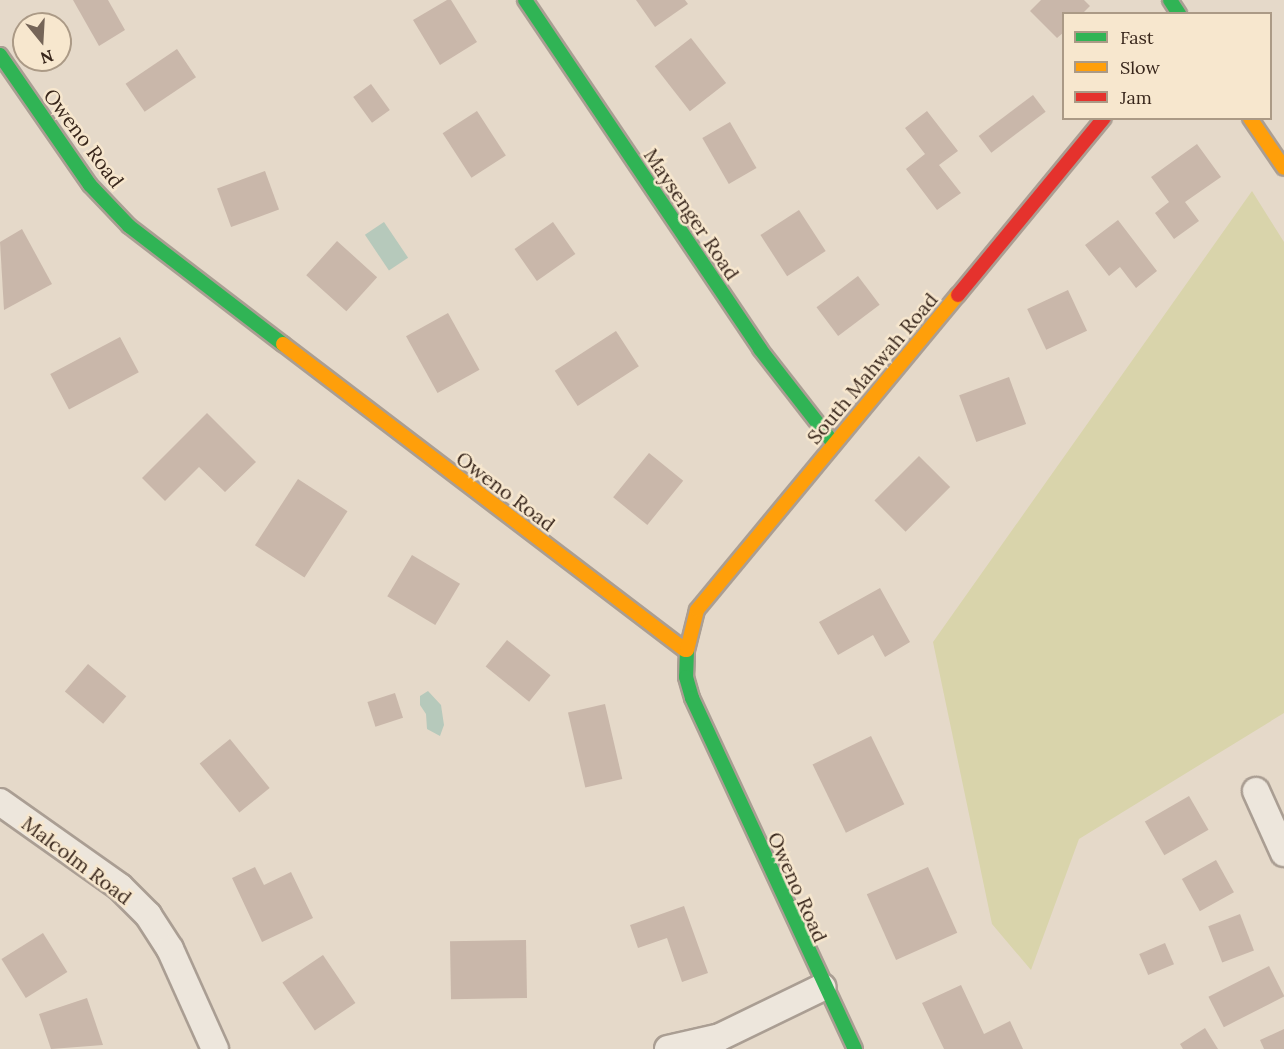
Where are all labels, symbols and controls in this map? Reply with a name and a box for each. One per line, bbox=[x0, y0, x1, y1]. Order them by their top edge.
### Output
north arrow bbox=[12, 12, 72, 72]
legend bbox=[1062, 12, 1272, 120]
text: Fast bbox=[1120, 26, 1154, 49]
text: N bbox=[38, 46, 56, 69]
text: Slow bbox=[1120, 56, 1160, 79]
street label: Oweno Road bbox=[39, 84, 129, 192]
text: Jam bbox=[1120, 86, 1152, 109]
street label: Maysenger Road bbox=[639, 144, 745, 284]
street label: South Mahwah Road bbox=[802, 287, 942, 449]
street label: Oweno Road bbox=[452, 446, 560, 536]
street label: Malcolm Road bbox=[17, 811, 137, 909]
street label: Oweno Road bbox=[763, 828, 833, 946]

